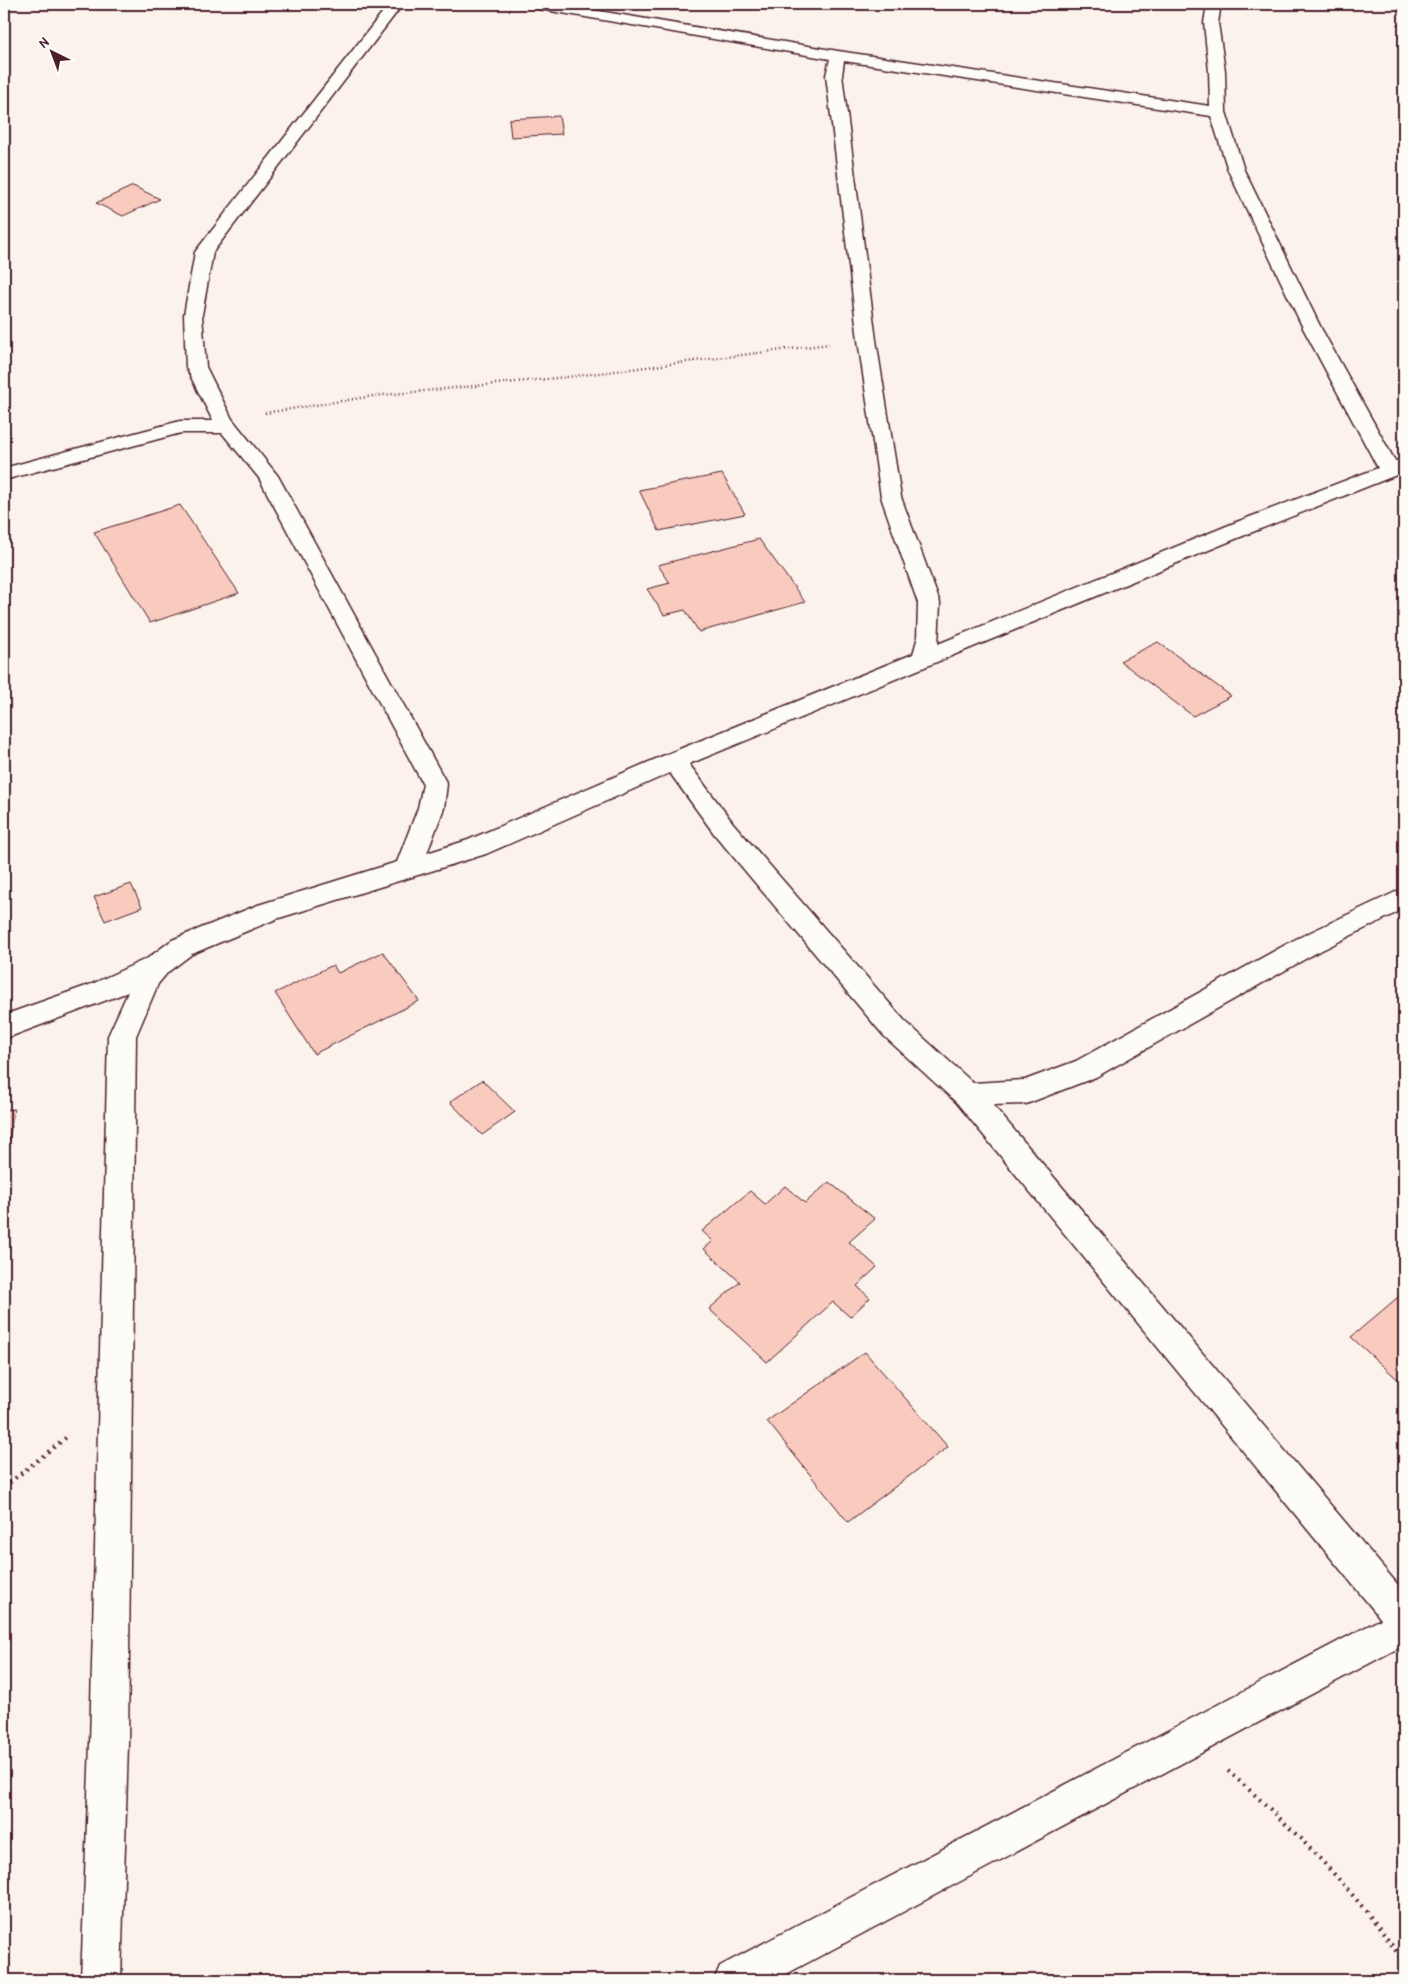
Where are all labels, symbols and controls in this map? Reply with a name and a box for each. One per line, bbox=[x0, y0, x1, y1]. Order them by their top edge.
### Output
north arrow bbox=[28, 28, 78, 78]
text: N bbox=[34, 32, 52, 52]

